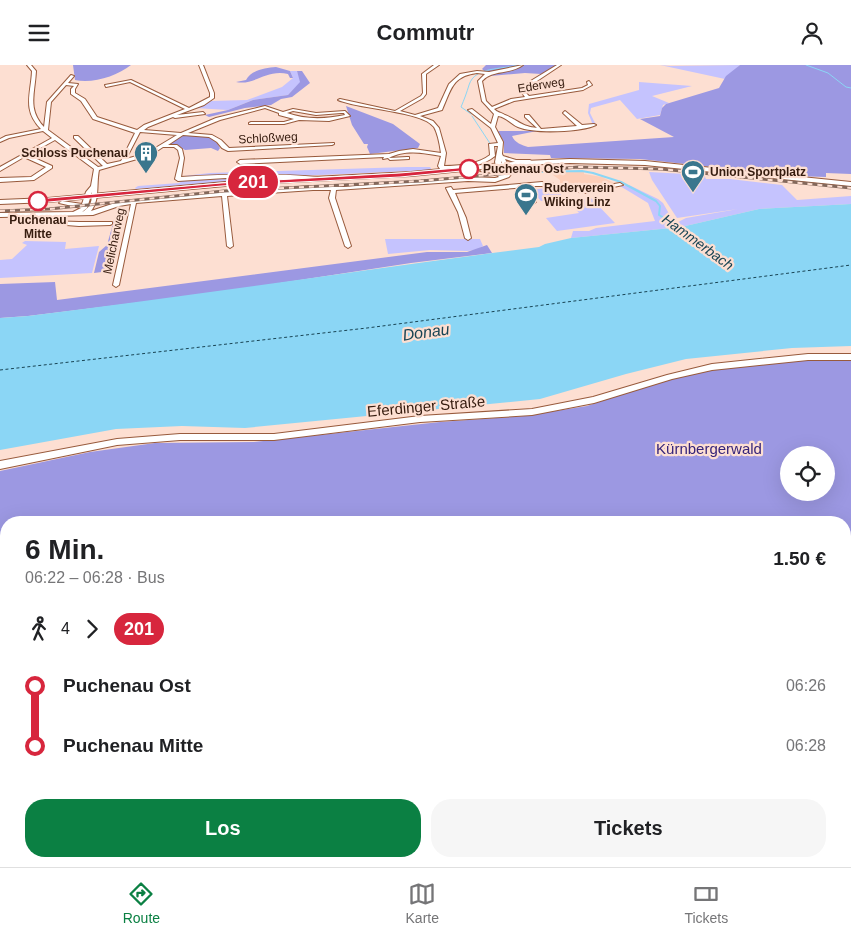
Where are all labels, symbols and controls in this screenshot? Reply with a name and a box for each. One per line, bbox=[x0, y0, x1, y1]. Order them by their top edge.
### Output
icon: menu bbox=[25, 19, 53, 47]
icon: person bbox=[798, 19, 826, 47]
text: Commutr bbox=[377, 20, 474, 45]
street label: Ederweg bbox=[517, 74, 565, 96]
street label: Schloßweg bbox=[238, 129, 298, 147]
building icon: Schloss Puchenau bbox=[133, 140, 159, 174]
place label: Schloss Puchenau bbox=[21, 146, 128, 160]
marker: Puchenau Ost bbox=[459, 159, 479, 179]
sports icon: Union Sportplatz bbox=[680, 159, 706, 193]
place label: Puchenau Ost bbox=[483, 162, 564, 176]
place label: Union Sportplatz bbox=[710, 165, 806, 179]
line badge: 201 bbox=[224, 166, 282, 198]
text: 201 bbox=[238, 172, 268, 192]
place label: Ruderverein Wiking Linz bbox=[544, 181, 614, 209]
sports icon: Ruderverein Wiking Linz bbox=[513, 182, 539, 216]
marker: Puchenau Mitte bbox=[28, 191, 48, 211]
street label: Melicharweg bbox=[100, 207, 128, 275]
water label: Hammerbach bbox=[659, 211, 737, 273]
place label: Puchenau Mitte bbox=[9, 213, 67, 241]
water label: Donau bbox=[401, 320, 451, 344]
street label: Eferdinger Straße bbox=[366, 392, 486, 420]
park label: Kürnbergerwald bbox=[656, 440, 762, 457]
map controls bbox=[780, 446, 835, 501]
button: locate bbox=[780, 446, 835, 501]
text: 6 Min. bbox=[25, 534, 104, 565]
text: 1.50 € bbox=[773, 548, 826, 569]
text: 06:22 – 06:28 · Bus bbox=[25, 569, 165, 586]
icon: walk bbox=[25, 615, 53, 643]
icon: forward bbox=[78, 615, 106, 643]
text: 201 bbox=[124, 619, 154, 639]
text: 4 bbox=[61, 620, 70, 637]
text: Puchenau Ost bbox=[63, 675, 191, 696]
text: 06:26 bbox=[786, 677, 826, 694]
text: Puchenau Mitte bbox=[63, 735, 203, 756]
text: 06:28 bbox=[786, 737, 826, 754]
button: Los bbox=[25, 799, 421, 857]
button: Tickets bbox=[431, 799, 826, 857]
tab: Route bbox=[123, 880, 160, 926]
tab: Karte bbox=[406, 880, 439, 926]
tab: Tickets bbox=[684, 880, 728, 926]

